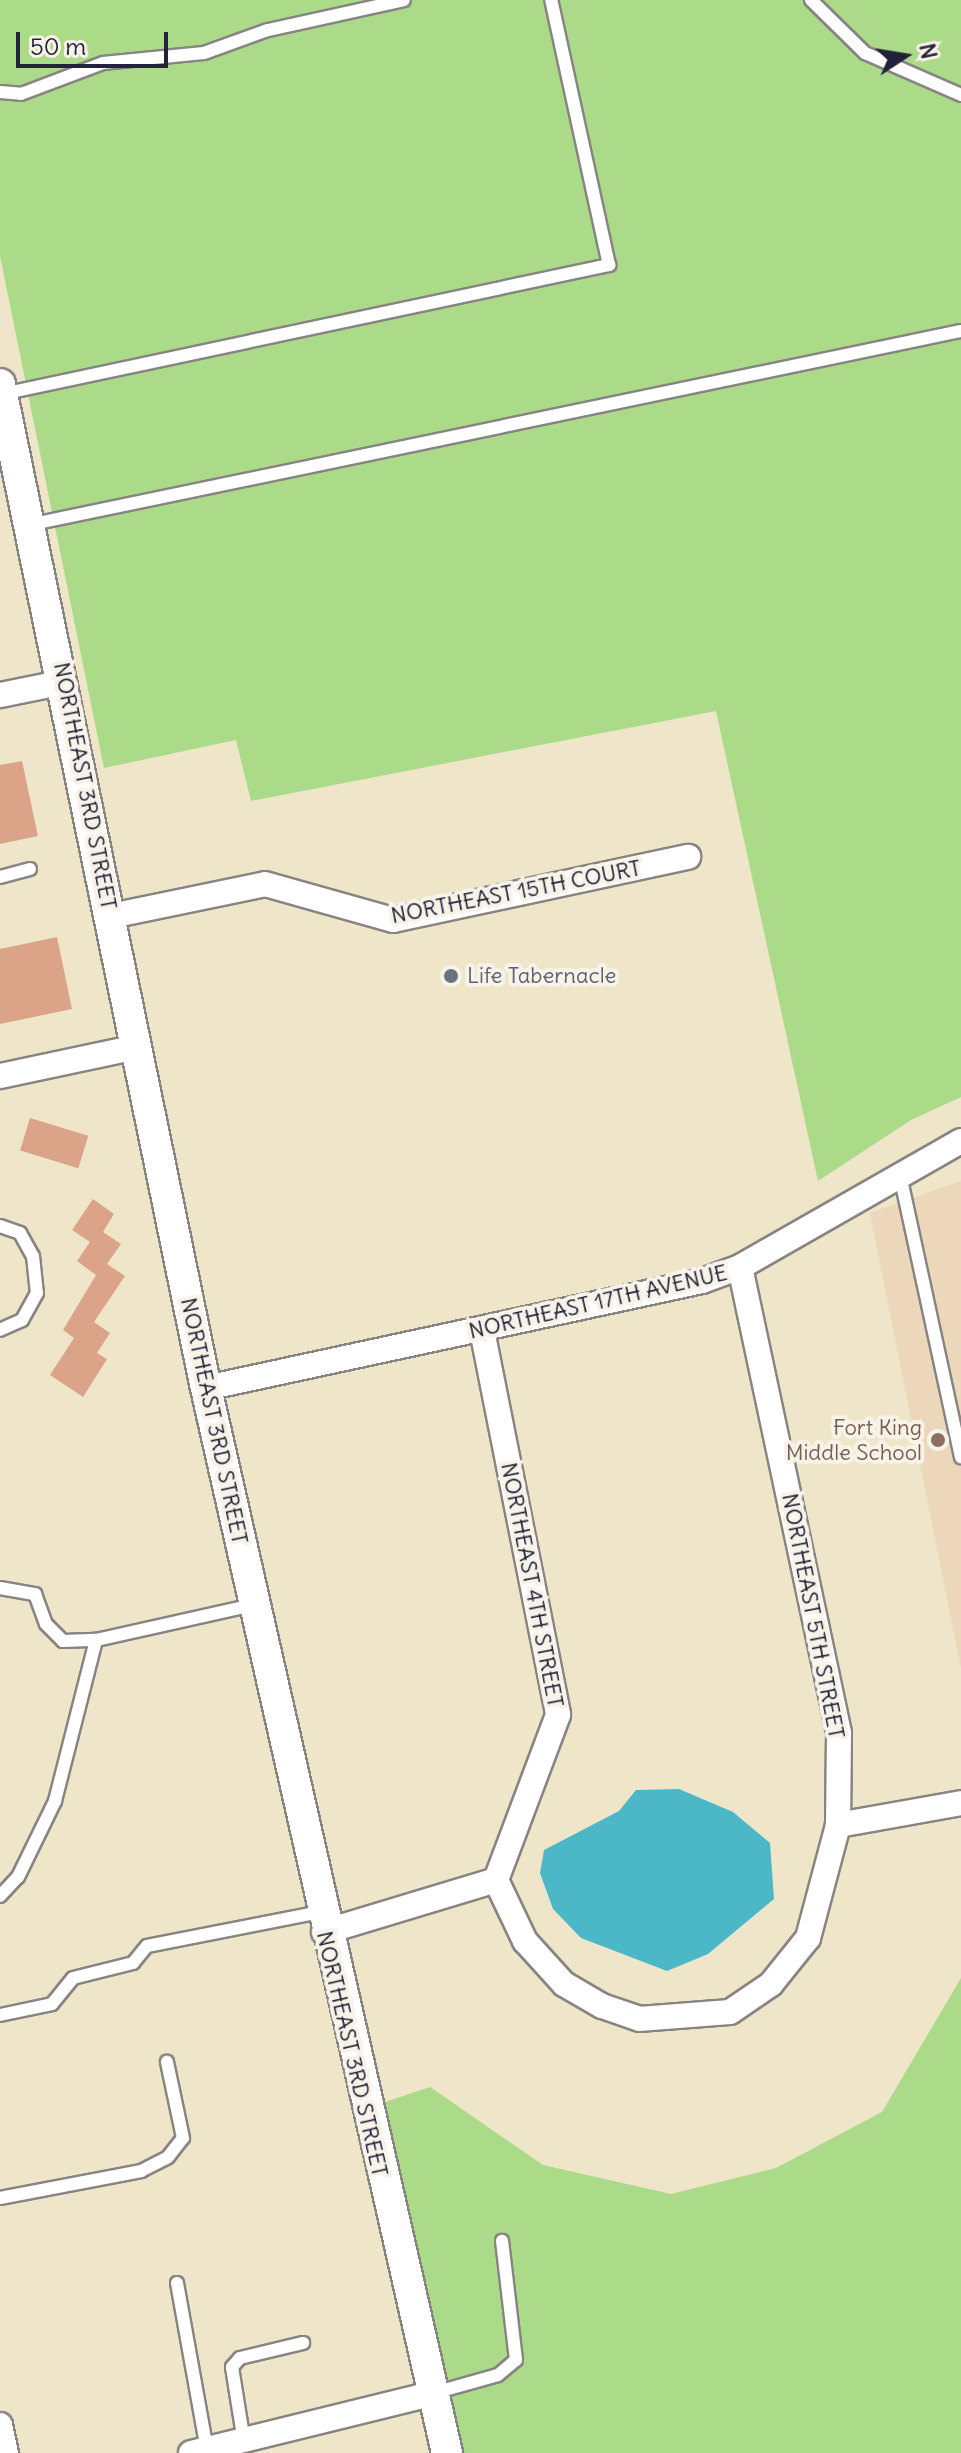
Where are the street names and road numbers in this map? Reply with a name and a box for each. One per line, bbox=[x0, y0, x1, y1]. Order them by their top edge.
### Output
street label: NORTHEAST 3RD STREET bbox=[48, 660, 122, 912]
street label: NORTHEAST 15TH COURT bbox=[389, 855, 643, 929]
street label: NORTHEAST 17TH AVENUE bbox=[466, 1259, 730, 1345]
street label: NORTHEAST 3RD STREET bbox=[175, 1295, 253, 1547]
street label: NORTHEAST 4TH STREET bbox=[495, 1460, 569, 1710]
street label: NORTHEAST 5TH STREET bbox=[776, 1491, 850, 1741]
street label: NORTHEAST 3RD STREET bbox=[311, 1929, 393, 2179]

